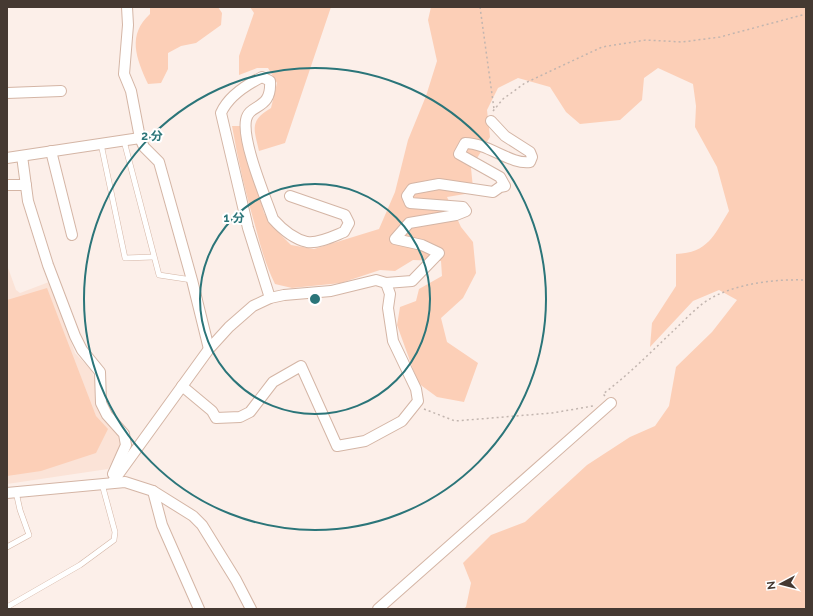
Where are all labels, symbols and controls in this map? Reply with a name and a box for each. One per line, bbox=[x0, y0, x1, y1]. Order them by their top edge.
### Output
text: 2 分 bbox=[141, 129, 163, 143]
text: 1 分 bbox=[224, 211, 244, 225]
centre of rings bbox=[308, 292, 322, 306]
north arrow bbox=[761, 564, 801, 604]
text: N bbox=[765, 580, 779, 590]

